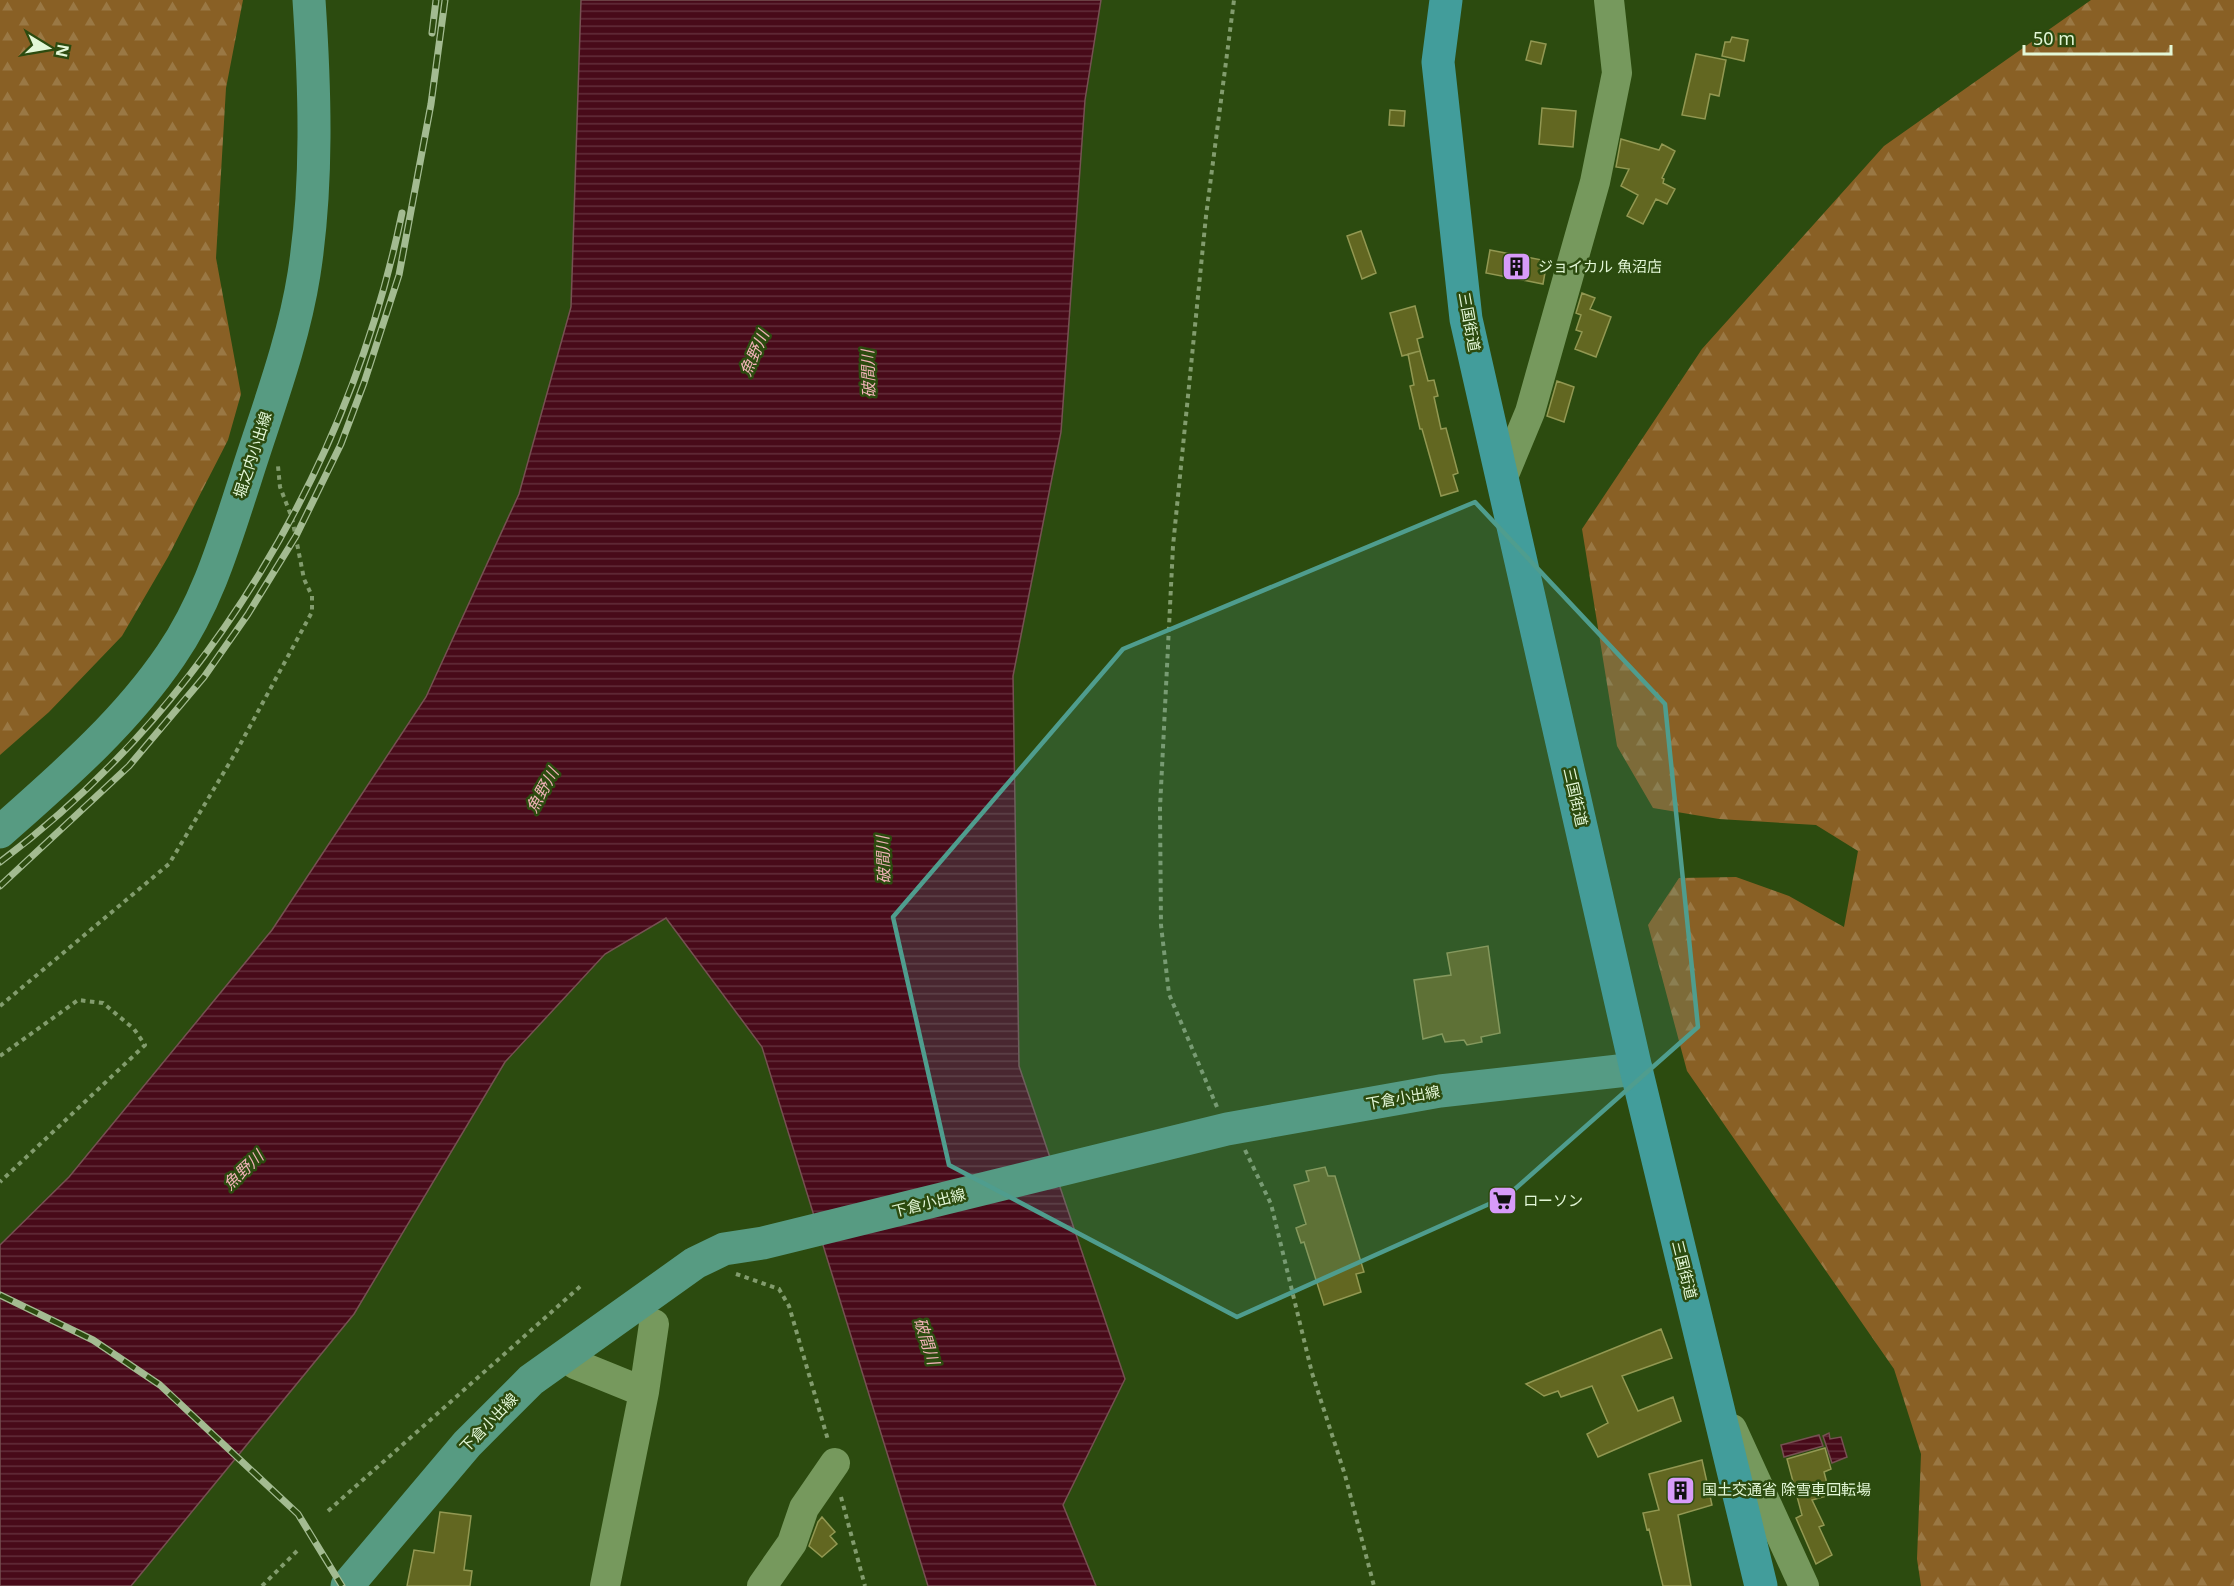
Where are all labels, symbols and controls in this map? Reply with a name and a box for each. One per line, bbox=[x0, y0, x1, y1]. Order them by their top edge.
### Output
north arrow bbox=[18, 18, 78, 78]
scale bar bbox=[2024, 18, 2171, 56]
text: 50 m bbox=[2033, 26, 2075, 50]
text: N bbox=[51, 42, 75, 59]
building icon: ジョイカル 魚沼店 bbox=[1501, 251, 1533, 283]
place label: ジョイカル 魚沼店 bbox=[1538, 256, 1662, 276]
street label: 三国街道 bbox=[1455, 291, 1485, 353]
water label: 魚野川 bbox=[734, 325, 775, 379]
water label: 破間川 bbox=[856, 348, 880, 398]
street label: 堀之内小出線 bbox=[229, 409, 275, 501]
water label: 魚野川 bbox=[521, 762, 564, 816]
street label: 三国街道 bbox=[1559, 765, 1592, 828]
water label: 破間川 bbox=[871, 834, 895, 884]
street label: 下倉小出線 bbox=[1364, 1081, 1442, 1113]
water label: 魚野川 bbox=[218, 1144, 269, 1195]
street label: 下倉小出線 bbox=[890, 1183, 968, 1221]
supermarket icon: ローソン bbox=[1486, 1185, 1518, 1217]
place label: ローソン bbox=[1523, 1190, 1583, 1210]
street label: 三国街道 bbox=[1668, 1238, 1702, 1301]
water label: 破間川 bbox=[909, 1315, 945, 1369]
street label: 下倉小出線 bbox=[455, 1388, 522, 1456]
building icon: 国土交通省 除雪車回転場 bbox=[1665, 1474, 1697, 1506]
place label: 国土交通省 除雪車回転場 bbox=[1702, 1479, 1871, 1499]

